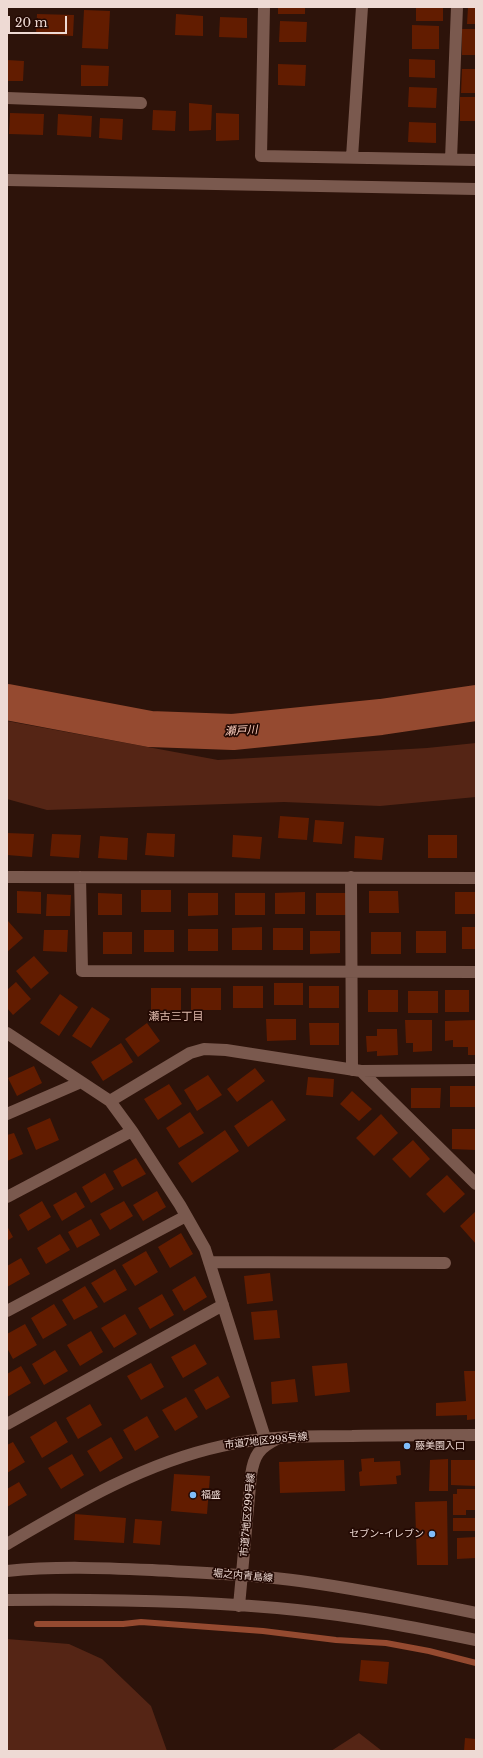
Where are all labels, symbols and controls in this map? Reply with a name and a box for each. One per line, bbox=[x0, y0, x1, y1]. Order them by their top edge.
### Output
scale bar bbox=[10, 8, 69, 34]
text: 20 m bbox=[15, 15, 47, 30]
water label: 瀬戸川 bbox=[224, 724, 258, 738]
district label: 瀬古三丁目 bbox=[149, 1010, 203, 1024]
street label: 市道7地区298号線 bbox=[224, 1431, 308, 1451]
place label: 藤美園入口 bbox=[415, 1440, 465, 1452]
marker: 藤美園入口 bbox=[402, 1441, 412, 1451]
street label: 市道7地区299号線 bbox=[238, 1473, 258, 1557]
place label: 福盛 bbox=[201, 1489, 221, 1501]
marker: 福盛 bbox=[188, 1490, 198, 1500]
place label: セブン-イレブン bbox=[349, 1528, 424, 1540]
marker: セブン-イレブン bbox=[427, 1529, 437, 1539]
street label: 堀之内青島線 bbox=[213, 1567, 273, 1585]

